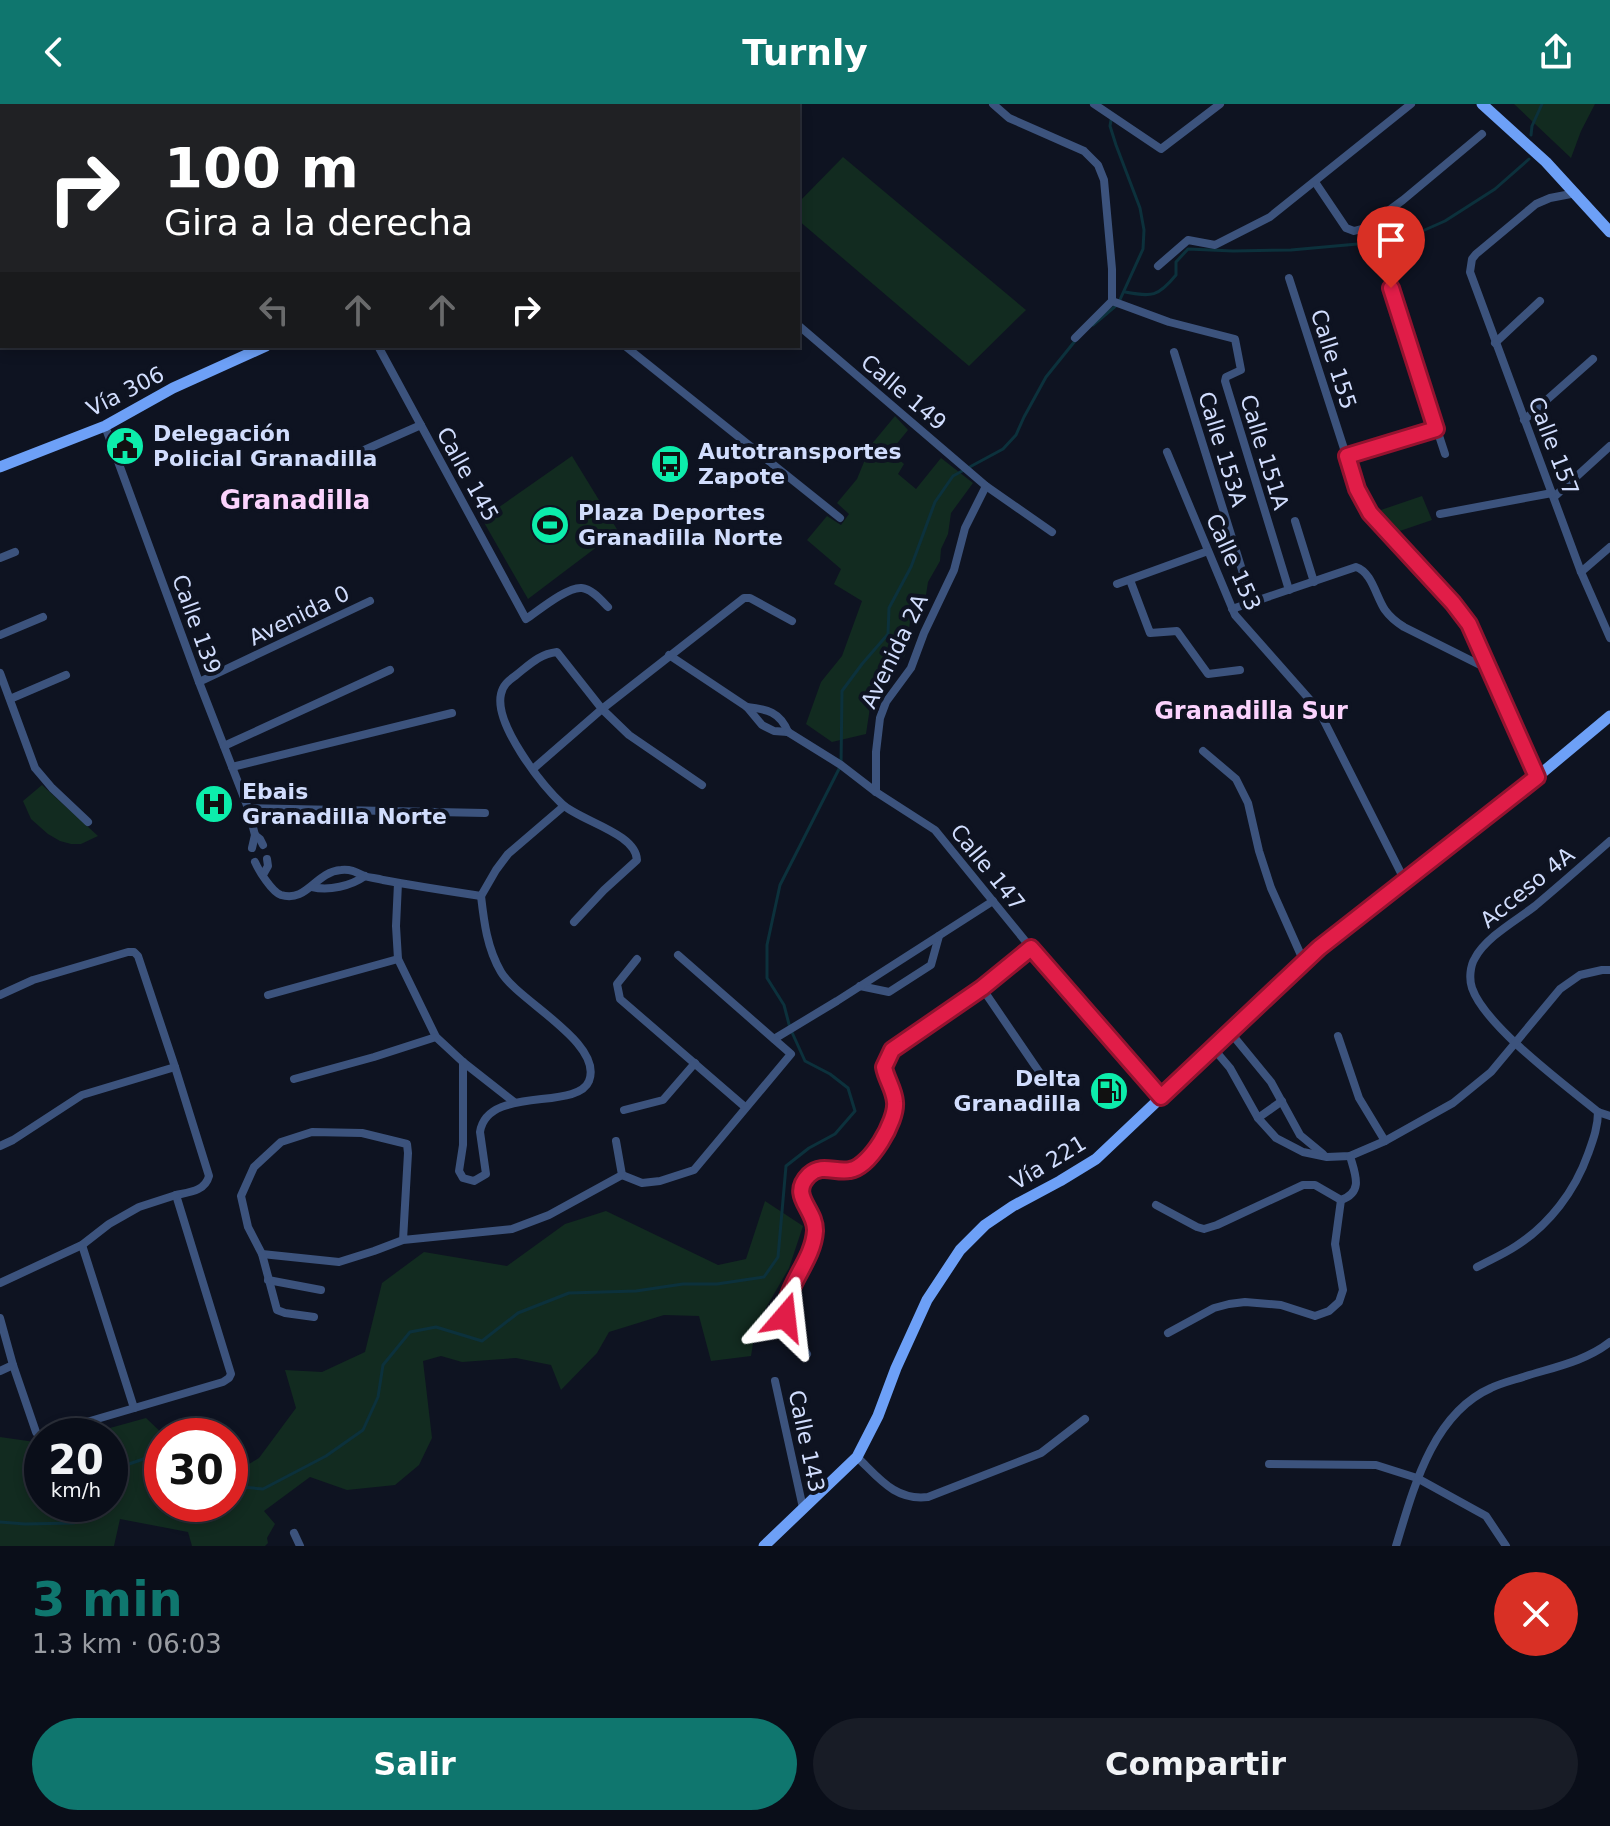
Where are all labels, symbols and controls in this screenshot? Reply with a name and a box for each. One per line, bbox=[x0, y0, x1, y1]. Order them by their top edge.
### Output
icon: back bbox=[32, 30, 76, 74]
icon: share bbox=[1534, 30, 1578, 74]
text: Turnly bbox=[742, 32, 868, 73]
text: 100 m bbox=[164, 135, 359, 200]
icon: right bbox=[32, 136, 136, 240]
text: Gira a la derecha bbox=[164, 202, 473, 243]
pin bbox=[1357, 206, 1425, 288]
icon: arrive bbox=[1369, 218, 1413, 262]
icon: left bbox=[252, 288, 296, 332]
icon: ahead bbox=[336, 288, 380, 332]
icon: ahead bbox=[420, 288, 464, 332]
icon: right bbox=[504, 288, 548, 332]
street label: Calle 155 bbox=[1306, 306, 1361, 412]
street label: Calle 149 bbox=[856, 350, 951, 435]
street label: Vía 306 bbox=[82, 361, 168, 422]
street label: Calle 153A bbox=[1193, 389, 1252, 510]
street label: Calle 151A bbox=[1235, 392, 1294, 513]
street label: Calle 157 bbox=[1523, 393, 1584, 499]
place label: Delegación Policial Granadilla bbox=[153, 421, 377, 471]
street label: Calle 145 bbox=[432, 423, 504, 526]
public building icon: Delegación Policial Granadilla bbox=[104, 425, 146, 467]
place label: Autotransportes Zapote bbox=[698, 439, 902, 489]
bus stop icon: Autotransportes Zapote bbox=[649, 443, 691, 485]
district label: Granadilla bbox=[220, 485, 370, 515]
place label: Plaza Deportes Granadilla Norte bbox=[578, 500, 783, 550]
sports icon: Plaza Deportes Granadilla Norte bbox=[529, 504, 571, 546]
street label: Calle 153 bbox=[1201, 510, 1266, 615]
street label: Calle 139 bbox=[167, 571, 226, 677]
street label: Avenida 0 bbox=[245, 580, 354, 651]
street label: Avenida 2A bbox=[856, 590, 933, 712]
district label: Granadilla Sur bbox=[1154, 697, 1348, 725]
place label: Ebais Granadilla Norte bbox=[242, 779, 447, 829]
hospital icon: Ebais Granadilla Norte bbox=[193, 783, 235, 825]
street label: Calle 147 bbox=[945, 819, 1030, 915]
street label: Acceso 4A bbox=[1475, 842, 1579, 933]
place label: Delta Granadilla bbox=[954, 1066, 1081, 1116]
fuel station icon: Delta Granadilla bbox=[1088, 1070, 1130, 1112]
street label: Vía 221 bbox=[1006, 1130, 1091, 1195]
position arrow bbox=[743, 1275, 827, 1359]
street label: Calle 143 bbox=[784, 1388, 830, 1494]
speed limit sign: 30 bbox=[144, 1418, 248, 1522]
text: 20 bbox=[48, 1437, 104, 1483]
text: km/h bbox=[51, 1478, 101, 1502]
text: 3 min bbox=[32, 1571, 183, 1627]
button: close bbox=[1494, 1572, 1578, 1656]
text: 1.3 km · 06:03 bbox=[32, 1629, 222, 1659]
button: Salir bbox=[32, 1718, 797, 1810]
button: Compartir bbox=[813, 1718, 1578, 1810]

